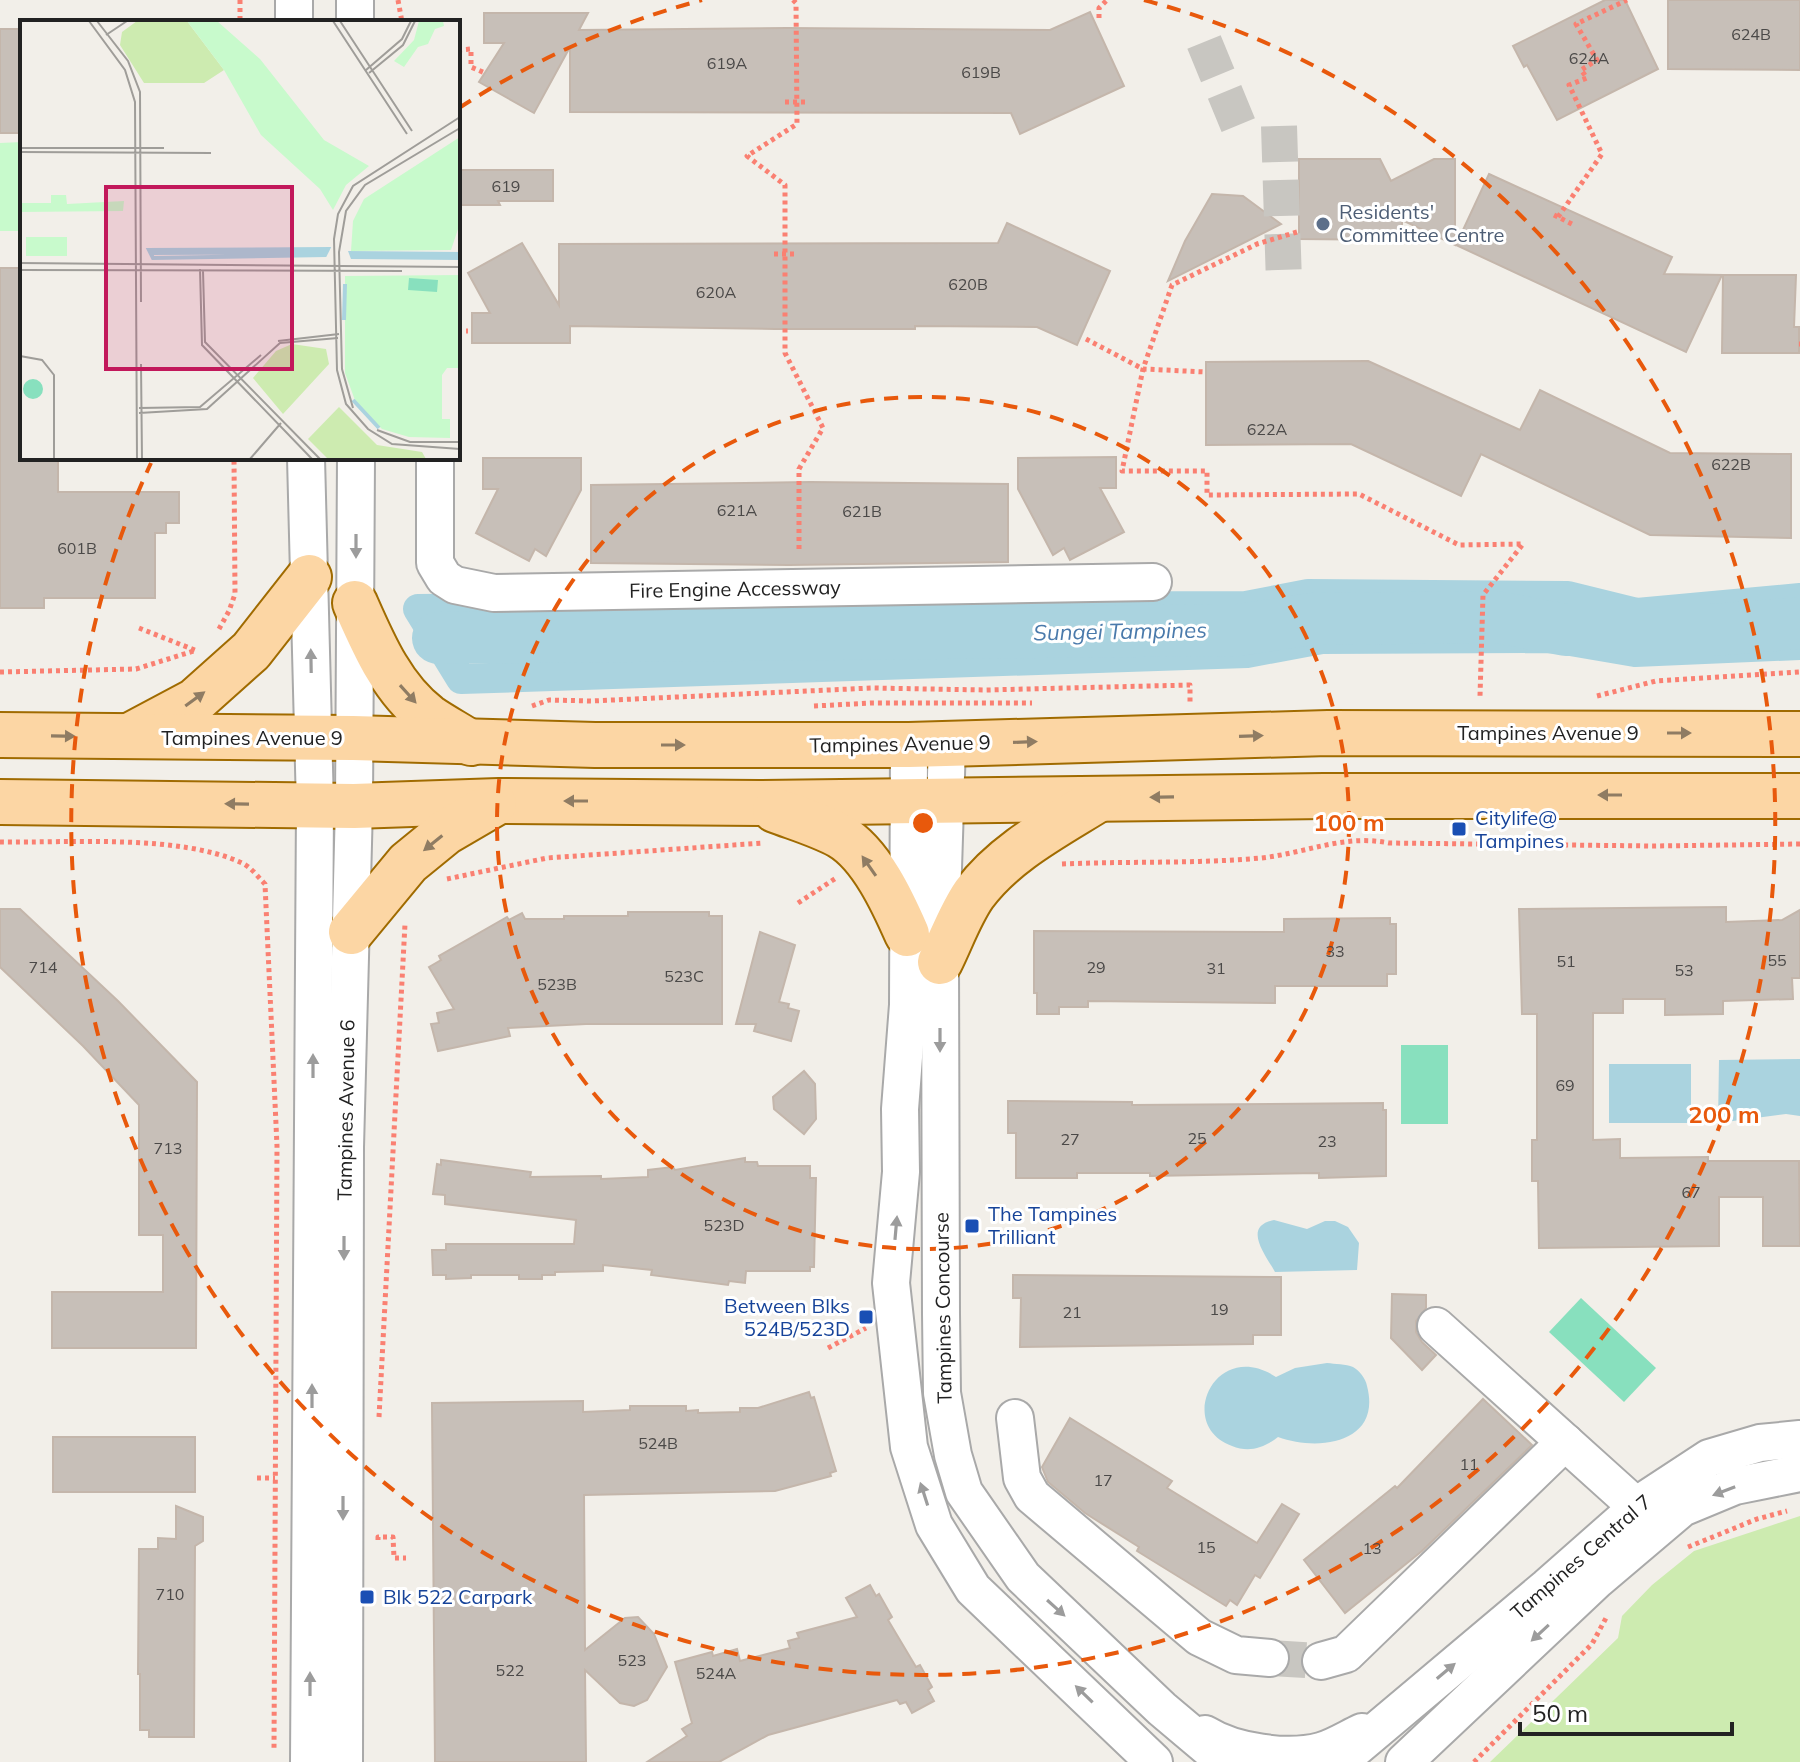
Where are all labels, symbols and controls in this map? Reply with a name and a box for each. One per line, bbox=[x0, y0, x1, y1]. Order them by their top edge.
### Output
inset map bbox=[20, 20, 460, 460]
house number: 624B bbox=[1731, 24, 1771, 44]
house number: 624A bbox=[1569, 48, 1610, 68]
house number: 619A bbox=[707, 53, 748, 73]
house number: 619B bbox=[961, 62, 1001, 82]
house number: 619 bbox=[492, 176, 520, 196]
place label: Residents' Committee Centre bbox=[1339, 199, 1505, 247]
marker: Residents' Committee Centre bbox=[1314, 215, 1332, 233]
house number: 620B bbox=[948, 274, 988, 294]
house number: 620A bbox=[696, 282, 737, 302]
house number: 622A bbox=[1247, 419, 1288, 439]
house number: 622B bbox=[1711, 454, 1751, 474]
house number: 621A bbox=[717, 500, 758, 520]
house number: 621B bbox=[842, 501, 882, 521]
one-way arrow bbox=[350, 534, 362, 559]
house number: 601B bbox=[57, 538, 97, 558]
street label: Fire Engine Accessway bbox=[629, 574, 841, 603]
water label: Sungei Tampines bbox=[1033, 615, 1207, 647]
one-way arrow bbox=[305, 648, 318, 673]
one-way arrow bbox=[398, 685, 416, 704]
one-way arrow bbox=[185, 692, 205, 708]
street label: Tampines Avenue 9 bbox=[1457, 720, 1639, 745]
street label: Tampines Avenue 9 bbox=[161, 725, 343, 750]
one-way arrow bbox=[1667, 727, 1692, 739]
street label: Tampines Avenue 9 bbox=[809, 729, 991, 758]
one-way arrow bbox=[1239, 729, 1264, 742]
one-way arrow bbox=[51, 730, 76, 742]
one-way arrow bbox=[1013, 736, 1038, 749]
one-way arrow bbox=[661, 739, 686, 751]
one-way arrow bbox=[1597, 789, 1622, 801]
one-way arrow bbox=[1149, 791, 1174, 804]
one-way arrow bbox=[563, 795, 588, 807]
one-way arrow bbox=[224, 798, 249, 811]
place label: Citylife@ Tampines bbox=[1475, 805, 1564, 853]
text: 100 m bbox=[1313, 807, 1385, 837]
centre of rings bbox=[909, 809, 937, 837]
marker: Citylife@ Tampines bbox=[1450, 820, 1468, 838]
one-way arrow bbox=[423, 834, 443, 850]
one-way arrow bbox=[862, 856, 877, 877]
house number: 33 bbox=[1325, 941, 1345, 961]
house number: 55 bbox=[1767, 950, 1787, 970]
house number: 51 bbox=[1556, 951, 1576, 971]
house number: 714 bbox=[29, 957, 58, 977]
house number: 29 bbox=[1086, 957, 1106, 977]
house number: 31 bbox=[1206, 958, 1226, 978]
house number: 53 bbox=[1674, 960, 1694, 980]
house number: 523C bbox=[664, 966, 704, 986]
house number: 523B bbox=[537, 974, 577, 994]
street label: Tampines Avenue 6 bbox=[331, 1019, 360, 1201]
one-way arrow bbox=[934, 1028, 946, 1053]
one-way arrow bbox=[307, 1053, 319, 1078]
house number: 69 bbox=[1555, 1075, 1575, 1095]
text: 200 m bbox=[1688, 1099, 1760, 1129]
house number: 25 bbox=[1187, 1128, 1207, 1148]
house number: 27 bbox=[1060, 1129, 1080, 1149]
house number: 23 bbox=[1317, 1131, 1337, 1151]
house number: 713 bbox=[154, 1138, 182, 1158]
house number: 67 bbox=[1681, 1182, 1701, 1202]
place label: The Tampines Trilliant bbox=[988, 1201, 1117, 1249]
street label: Tampines Concourse bbox=[928, 1212, 957, 1404]
house number: 523D bbox=[704, 1215, 744, 1235]
one-way arrow bbox=[890, 1215, 903, 1240]
marker: The Tampines Trilliant bbox=[963, 1217, 981, 1235]
one-way arrow bbox=[338, 1236, 350, 1261]
place label: Between Blks 524B/523D bbox=[724, 1293, 850, 1341]
house number: 19 bbox=[1209, 1299, 1229, 1319]
house number: 21 bbox=[1062, 1302, 1082, 1322]
marker: Between Blks 524B/523D bbox=[857, 1308, 875, 1326]
one-way arrow bbox=[306, 1383, 318, 1408]
house number: 524B bbox=[638, 1433, 678, 1453]
house number: 11 bbox=[1459, 1454, 1479, 1474]
house number: 17 bbox=[1093, 1470, 1113, 1490]
one-way arrow bbox=[918, 1482, 930, 1506]
one-way arrow bbox=[1712, 1485, 1736, 1498]
street label: Tampines Central 7 bbox=[1505, 1489, 1656, 1625]
one-way arrow bbox=[337, 1496, 349, 1521]
house number: 15 bbox=[1196, 1537, 1216, 1557]
house number: 13 bbox=[1362, 1538, 1382, 1558]
house number: 710 bbox=[156, 1584, 184, 1604]
place label: Blk 522 Carpark bbox=[383, 1584, 533, 1609]
marker: Blk 522 Carpark bbox=[358, 1588, 376, 1606]
one-way arrow bbox=[1046, 1598, 1065, 1616]
one-way arrow bbox=[1531, 1624, 1550, 1642]
house number: 523 bbox=[618, 1650, 646, 1670]
house number: 522 bbox=[496, 1660, 524, 1680]
house number: 524A bbox=[696, 1663, 737, 1683]
one-way arrow bbox=[1436, 1663, 1456, 1680]
one-way arrow bbox=[304, 1671, 316, 1696]
one-way arrow bbox=[1075, 1686, 1094, 1704]
scale bar bbox=[1520, 1686, 1732, 1736]
text: 50 m bbox=[1532, 1698, 1588, 1728]

